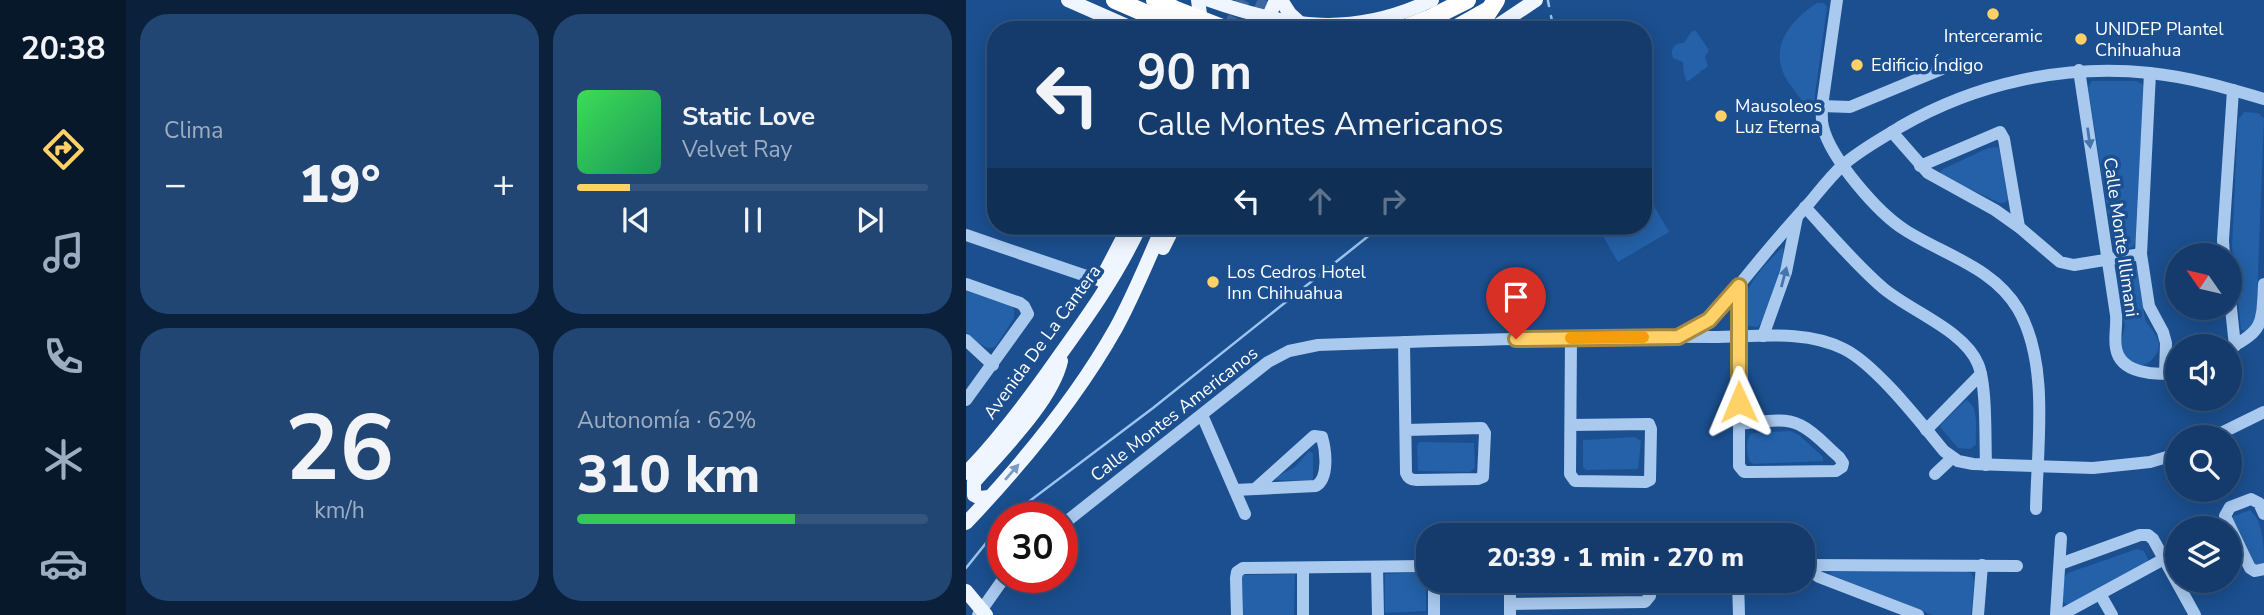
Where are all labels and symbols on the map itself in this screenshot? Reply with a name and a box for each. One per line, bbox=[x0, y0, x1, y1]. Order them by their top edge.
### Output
marker: Interceramic bbox=[1985, 6, 2001, 22]
place label: UNIDEP Plantel Chihuahua bbox=[2095, 17, 2224, 62]
place label: Interceramic bbox=[1944, 24, 2042, 48]
marker: UNIDEP Plantel Chihuahua bbox=[2073, 31, 2089, 47]
place label: Edificio Índigo bbox=[1871, 53, 1983, 77]
marker: Edificio Índigo bbox=[1849, 57, 1865, 73]
place label: Mausoleos Luz Eterna bbox=[1735, 94, 1822, 139]
marker: Mausoleos Luz Eterna bbox=[1713, 108, 1729, 124]
one-way arrow bbox=[2084, 127, 2095, 149]
street label: Calle Monte Illimani bbox=[2098, 156, 2144, 318]
north arrow bbox=[2165, 243, 2242, 320]
street label: Avenida De La Cantera bbox=[978, 260, 1106, 424]
place label: Los Cedros Hotel Inn Chihuahua bbox=[1227, 260, 1367, 305]
one-way arrow bbox=[1779, 266, 1790, 288]
pin bbox=[1486, 267, 1546, 339]
marker: Los Cedros Hotel Inn Chihuahua bbox=[1205, 274, 1221, 290]
street label: Calle Montes Americanos bbox=[1085, 341, 1263, 487]
position arrow bbox=[1702, 365, 1776, 439]
one-way arrow bbox=[1004, 463, 1020, 481]
speed limit sign: 30 bbox=[987, 502, 1078, 593]

